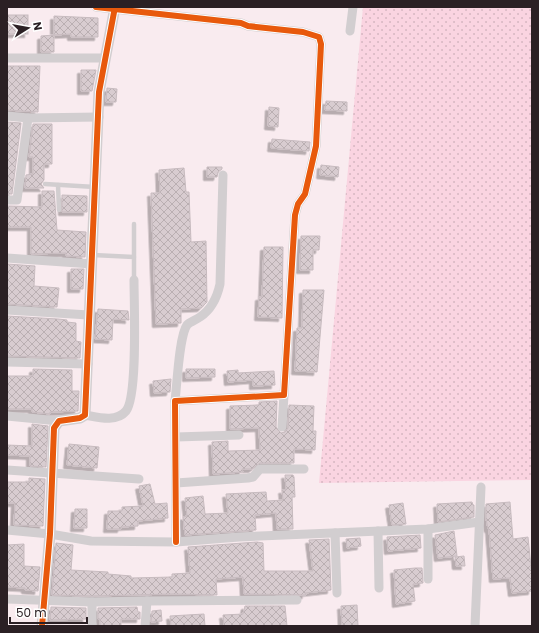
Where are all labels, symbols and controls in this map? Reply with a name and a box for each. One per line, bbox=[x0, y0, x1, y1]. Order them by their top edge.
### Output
north arrow bbox=[8, 8, 48, 48]
text: N bbox=[29, 21, 46, 32]
scale bar bbox=[10, 599, 87, 625]
text: 50 m bbox=[16, 604, 47, 621]

